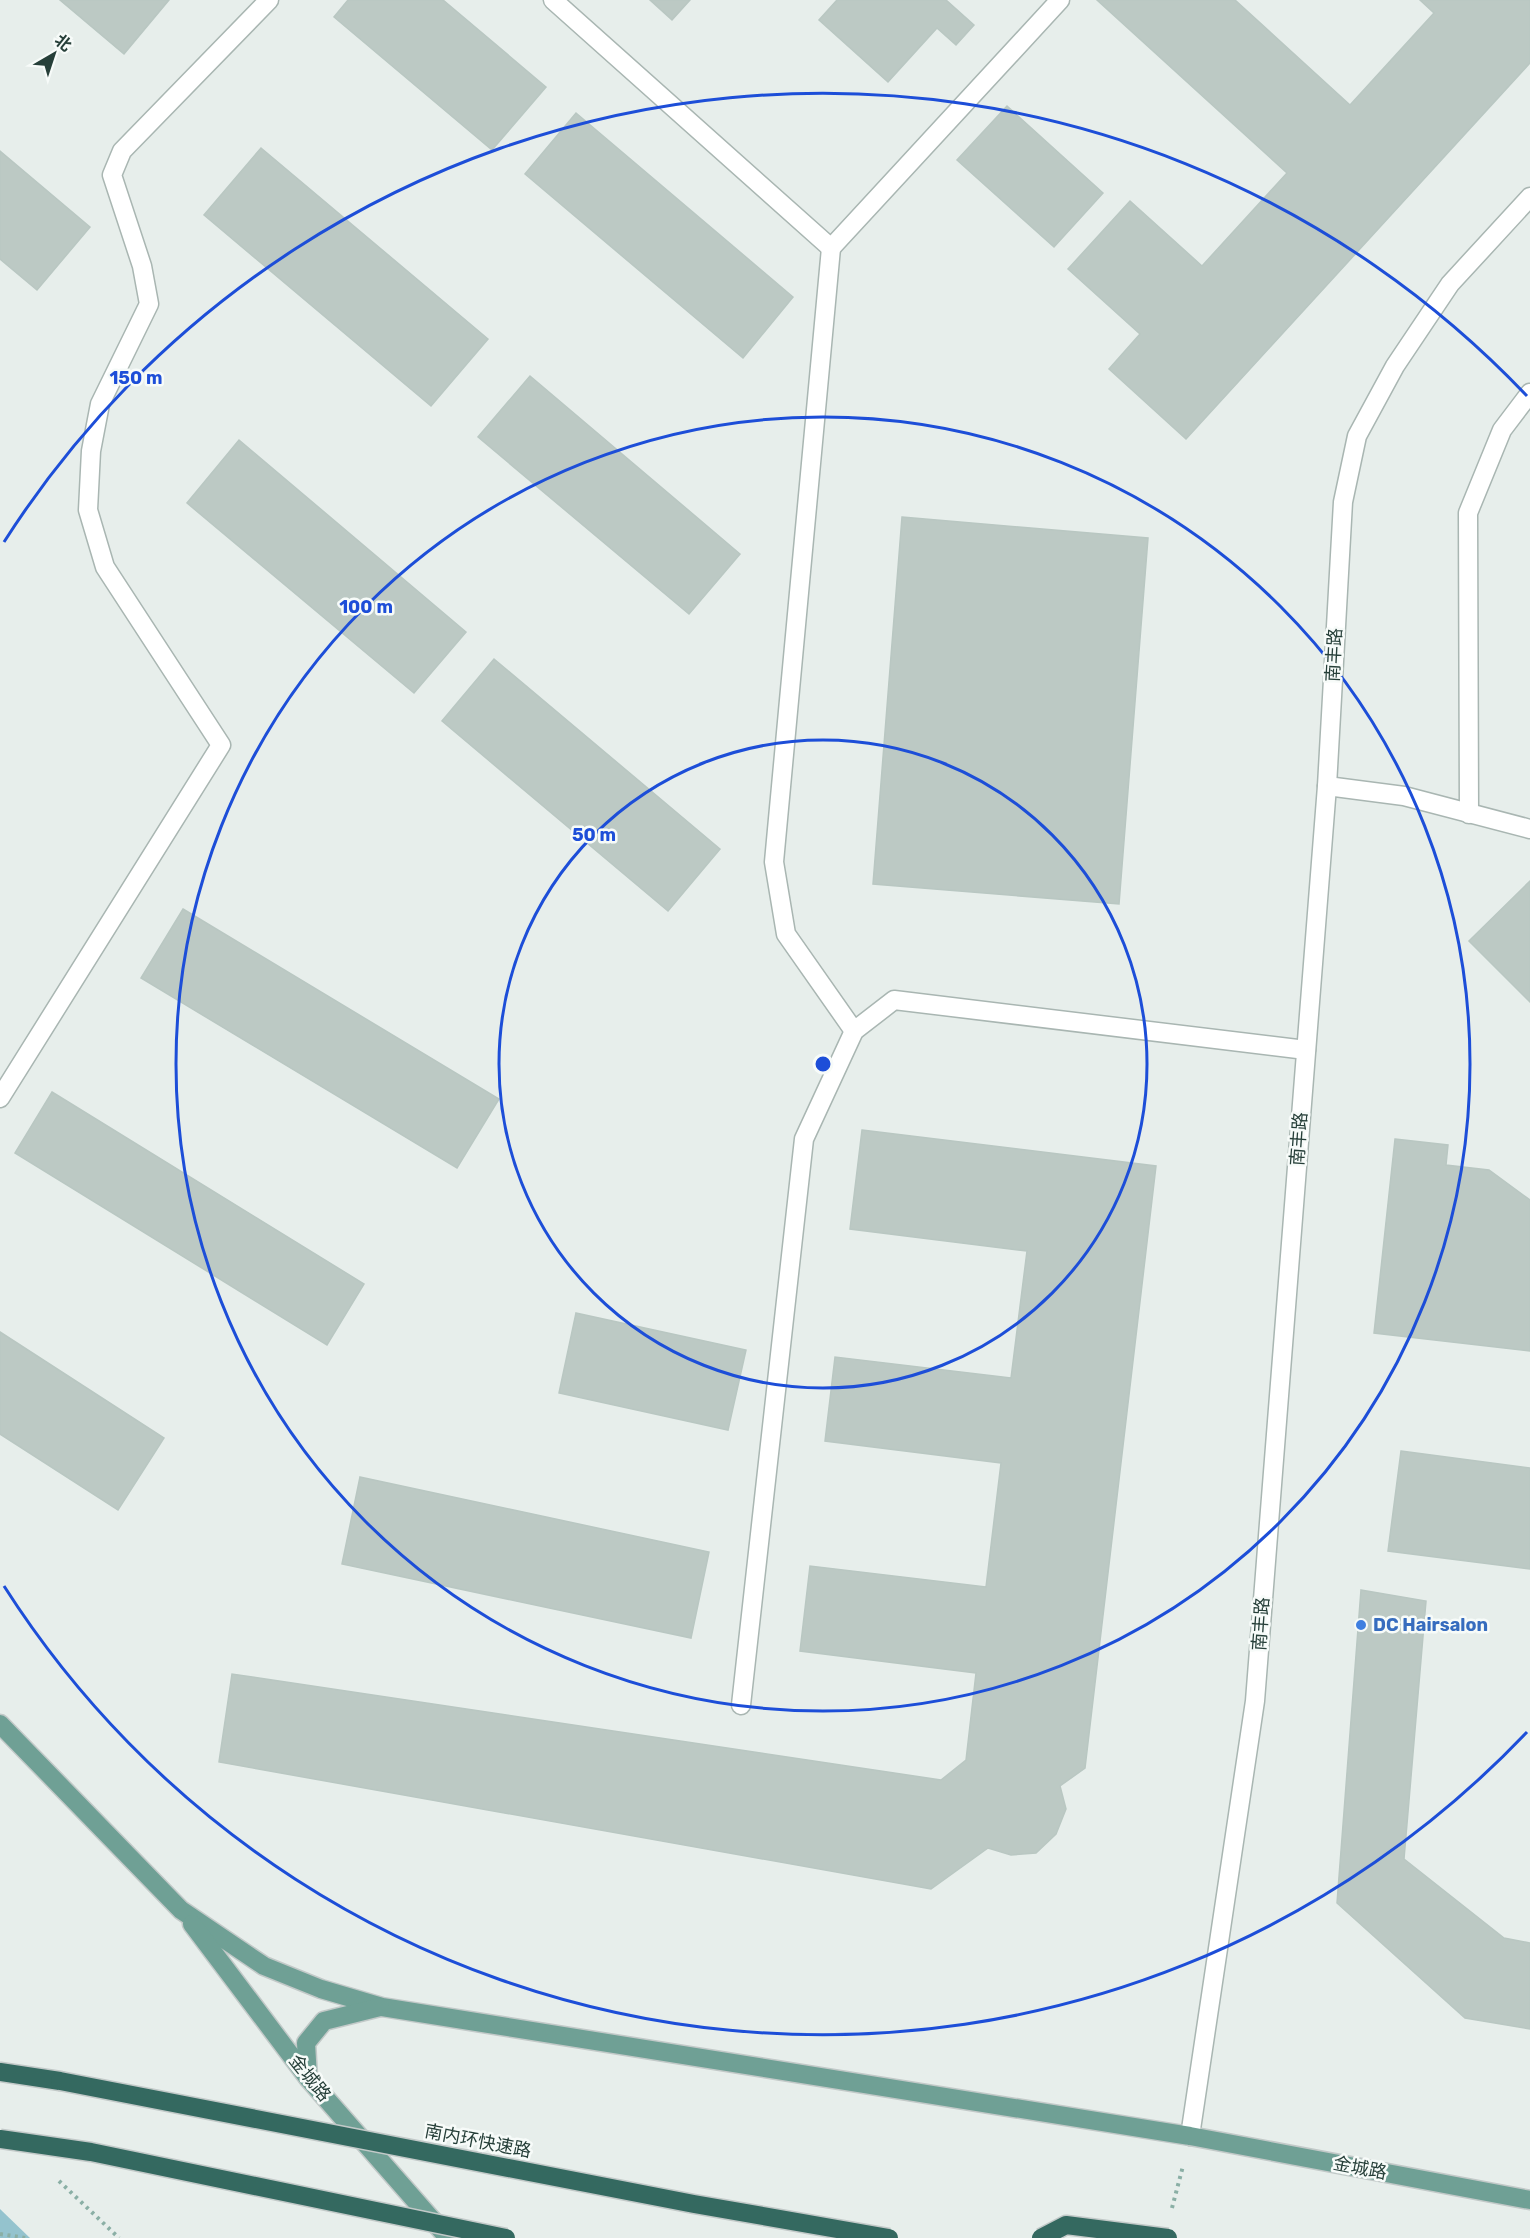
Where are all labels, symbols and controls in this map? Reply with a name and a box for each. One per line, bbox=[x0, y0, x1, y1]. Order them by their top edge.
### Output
north arrow bbox=[24, 24, 84, 84]
text: 北 bbox=[51, 30, 75, 55]
text: 150 m bbox=[109, 367, 163, 389]
text: 100 m bbox=[339, 596, 393, 618]
street label: 南丰路 bbox=[1322, 627, 1346, 683]
text: 50 m bbox=[572, 824, 616, 846]
centre of rings bbox=[813, 1054, 833, 1074]
street label: 南丰路 bbox=[1286, 1111, 1312, 1167]
street label: 南丰路 bbox=[1248, 1596, 1274, 1652]
place label: DC Hairsalon bbox=[1373, 1614, 1488, 1636]
marker: DC Hairsalon bbox=[1354, 1618, 1368, 1632]
street label: 金城路 bbox=[284, 2050, 336, 2106]
street label: 南内环快速路 bbox=[423, 2120, 533, 2162]
street label: 金城路 bbox=[1331, 2152, 1389, 2184]

